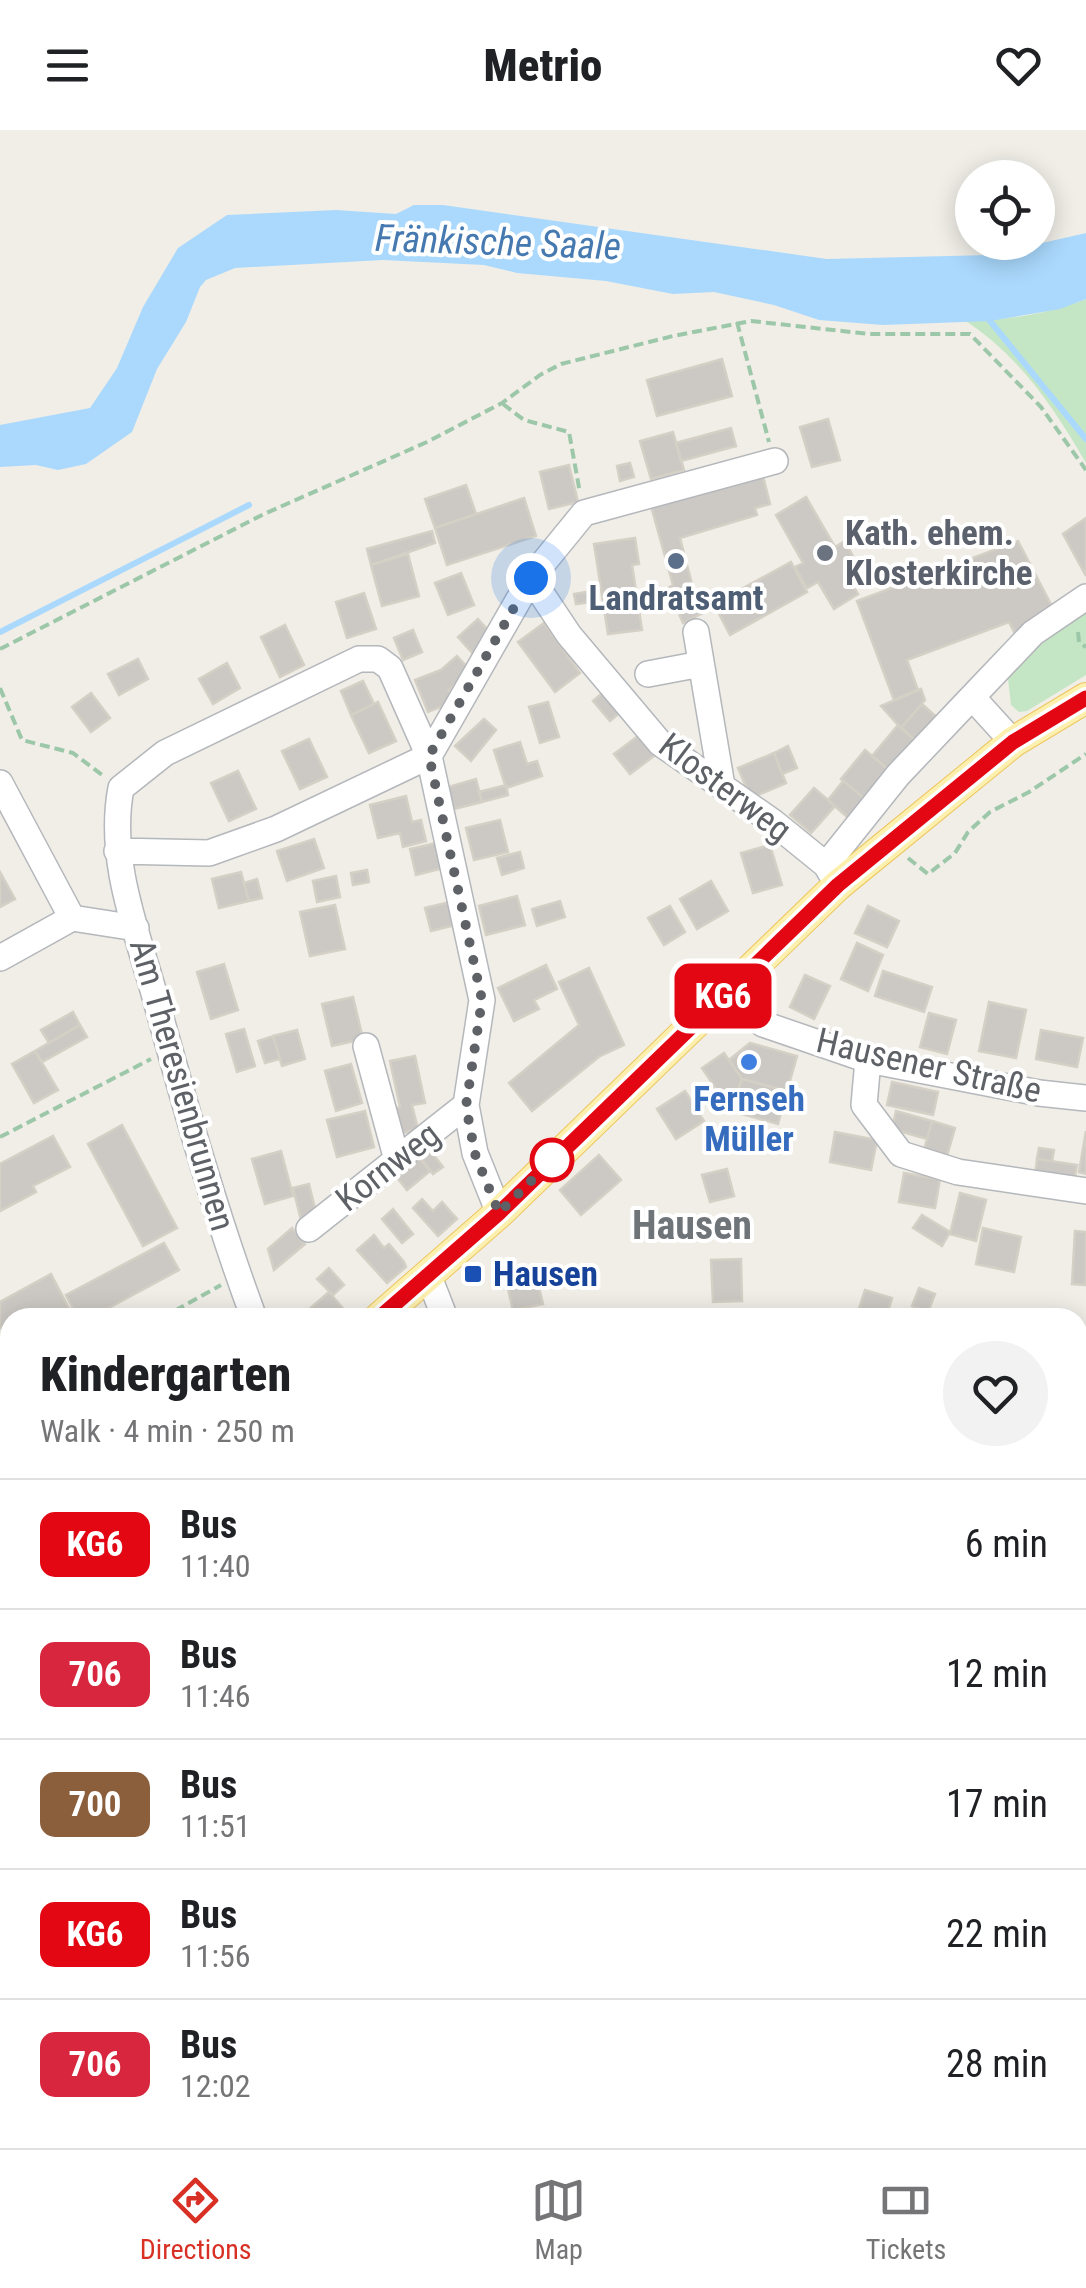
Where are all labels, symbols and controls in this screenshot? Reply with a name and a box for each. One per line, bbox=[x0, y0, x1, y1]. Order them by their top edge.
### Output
icon: menu bbox=[40, 38, 95, 93]
icon: heart bbox=[991, 38, 1046, 93]
text: Metrio bbox=[484, 39, 602, 92]
map controls bbox=[955, 160, 1055, 260]
button: locate bbox=[955, 160, 1055, 260]
water label: Fränkische Saale bbox=[374, 216, 622, 268]
place label: Kath. ehem. Klosterkirche bbox=[845, 513, 1032, 594]
marker: Kath. ehem. Klosterkirche bbox=[814, 542, 836, 564]
marker: Landratsamt bbox=[665, 550, 687, 572]
your location bbox=[506, 553, 556, 603]
place label: Landratsamt bbox=[588, 578, 764, 619]
street label: Klosterweg bbox=[651, 725, 799, 851]
street label: Am Theresienbrunnen bbox=[121, 934, 243, 1236]
line badge: KG6 bbox=[666, 964, 780, 1028]
text: KG6 bbox=[694, 976, 752, 1017]
street label: Hausener Straße bbox=[812, 1020, 1046, 1112]
marker: Fernseh Müller bbox=[738, 1051, 760, 1073]
place label: Fernseh Müller bbox=[693, 1079, 805, 1160]
street label: Kornweg bbox=[328, 1114, 448, 1220]
unlabelled marker bbox=[531, 1139, 573, 1181]
district label: Hausen bbox=[632, 1202, 752, 1249]
place label: Hausen bbox=[493, 1254, 598, 1295]
marker: Hausen bbox=[462, 1263, 484, 1285]
button: heart bbox=[943, 1341, 1048, 1446]
text: Kindergarten bbox=[40, 1346, 291, 1403]
text: Walk · 4 min · 250 m bbox=[40, 1412, 295, 1450]
text: Bus bbox=[180, 1503, 237, 1547]
text: 6 min bbox=[965, 1522, 1048, 1566]
text: KG6 bbox=[66, 1524, 124, 1565]
text: 11:40 bbox=[180, 1547, 251, 1585]
text: Bus bbox=[180, 1633, 237, 1677]
text: 12 min bbox=[946, 1652, 1048, 1696]
text: 706 bbox=[68, 1654, 122, 1695]
text: 11:46 bbox=[180, 1677, 251, 1715]
text: Bus bbox=[180, 1763, 237, 1807]
text: 17 min bbox=[946, 1782, 1048, 1826]
text: 700 bbox=[68, 1784, 122, 1825]
text: 11:51 bbox=[180, 1807, 251, 1845]
text: Bus bbox=[180, 1893, 237, 1937]
text: 22 min bbox=[946, 1912, 1048, 1956]
text: KG6 bbox=[66, 1914, 124, 1955]
text: 11:56 bbox=[180, 1937, 251, 1975]
text: Bus bbox=[180, 2023, 237, 2067]
text: 28 min bbox=[946, 2042, 1048, 2086]
text: 706 bbox=[68, 2044, 122, 2085]
text: 12:02 bbox=[180, 2067, 251, 2105]
tab: Directions bbox=[140, 2173, 252, 2266]
tab: Map bbox=[531, 2173, 586, 2266]
tab: Tickets bbox=[866, 2173, 946, 2266]

